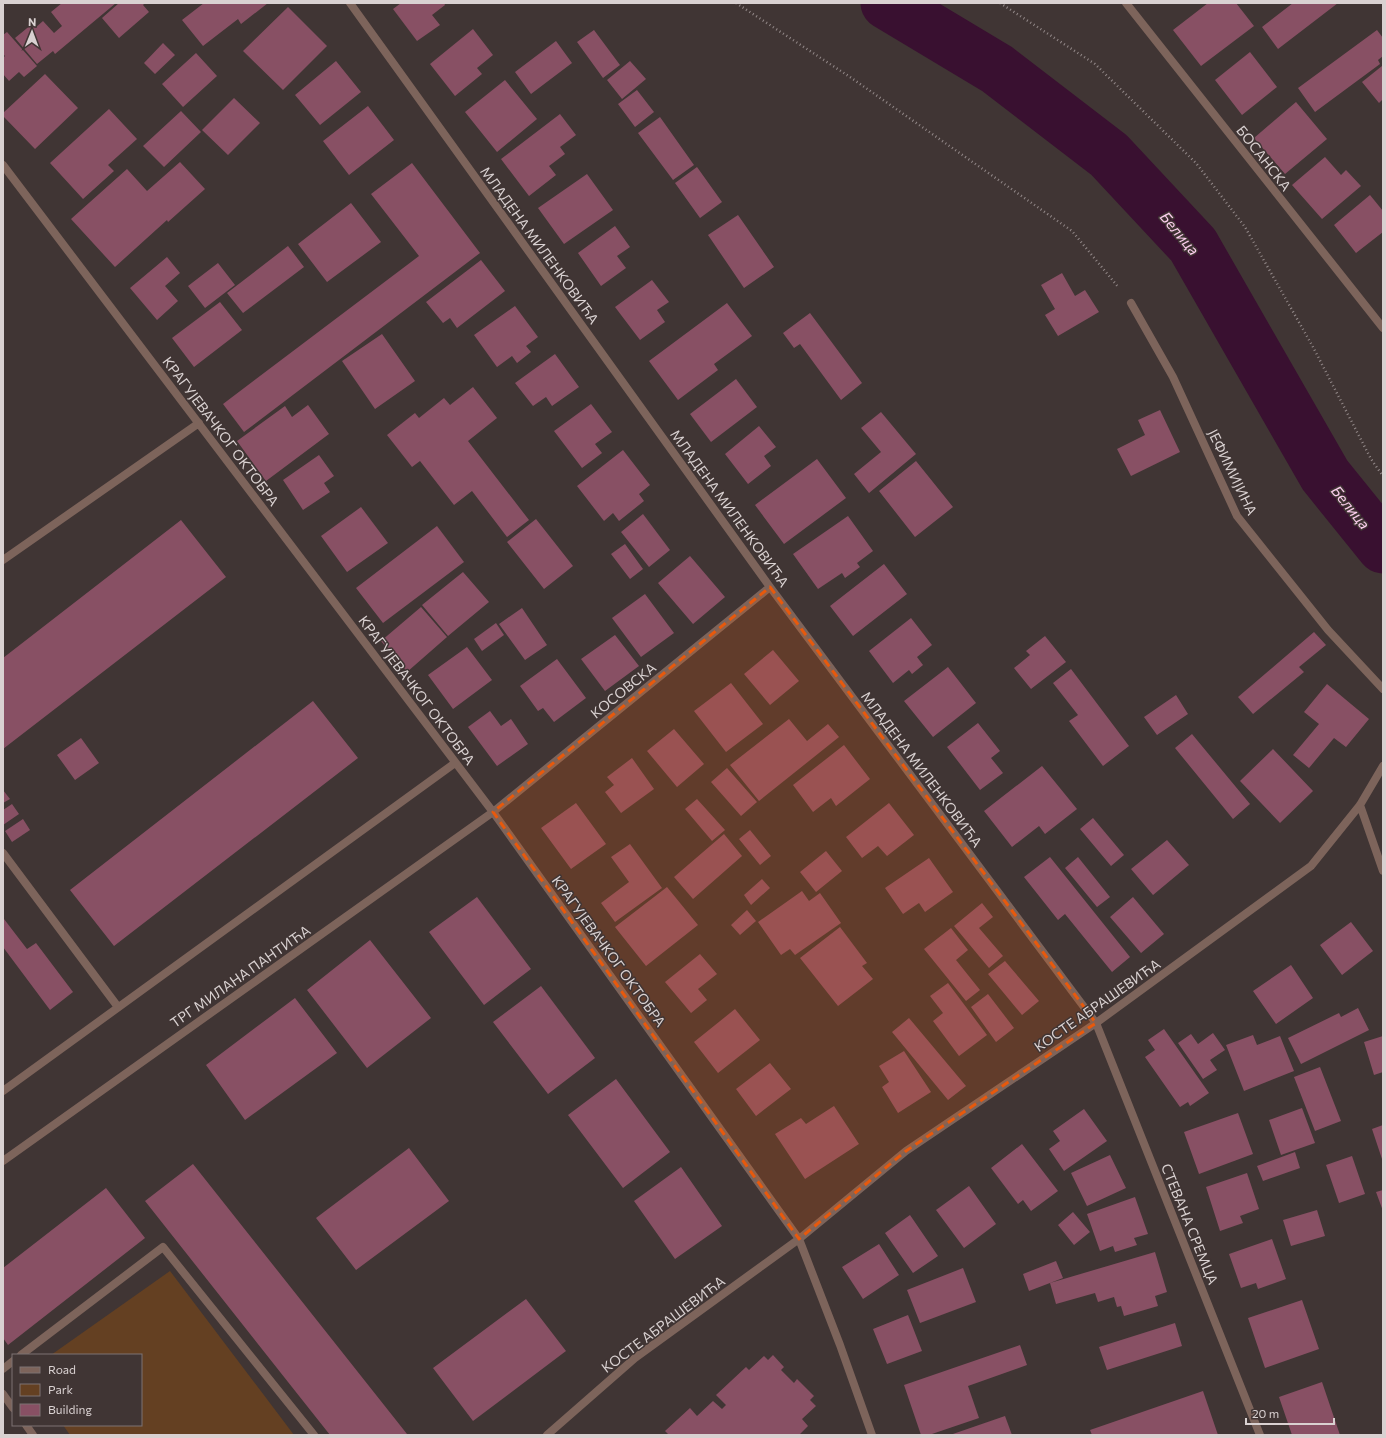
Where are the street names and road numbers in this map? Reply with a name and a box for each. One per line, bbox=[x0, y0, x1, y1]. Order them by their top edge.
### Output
street label: БОСАНСКА bbox=[1233, 122, 1295, 194]
street label: МЛАДЕНА МИЛЕНКОВИЋА bbox=[477, 163, 603, 327]
street label: КРАГУЈЕВАЧКОГ ОКТОБРА bbox=[159, 353, 283, 509]
street label: МЛАДЕНА МИЛЕНКОВИЋА bbox=[667, 426, 793, 590]
street label: ЈЕФИМИЈИНА bbox=[1205, 426, 1261, 518]
street label: КРАГУЈЕВАЧКОГ ОКТОБРА bbox=[355, 612, 479, 768]
street label: КОСОВСКА bbox=[587, 658, 659, 721]
street label: МЛАДЕНА МИЛЕНКОВИЋА bbox=[858, 688, 986, 850]
street label: КРАГУЈЕВАЧКОГ ОКТОБРА bbox=[549, 872, 670, 1030]
street label: ТРГ МИЛАНА ПАНТИЋА bbox=[167, 921, 314, 1031]
street label: КОСТЕ АБРАШЕВИЋА bbox=[1031, 955, 1164, 1055]
street label: СТЕВАНА СРЕМЦА bbox=[1158, 1161, 1222, 1287]
street label: КОСТЕ АБРАШЕВИЋА bbox=[598, 1272, 728, 1376]

